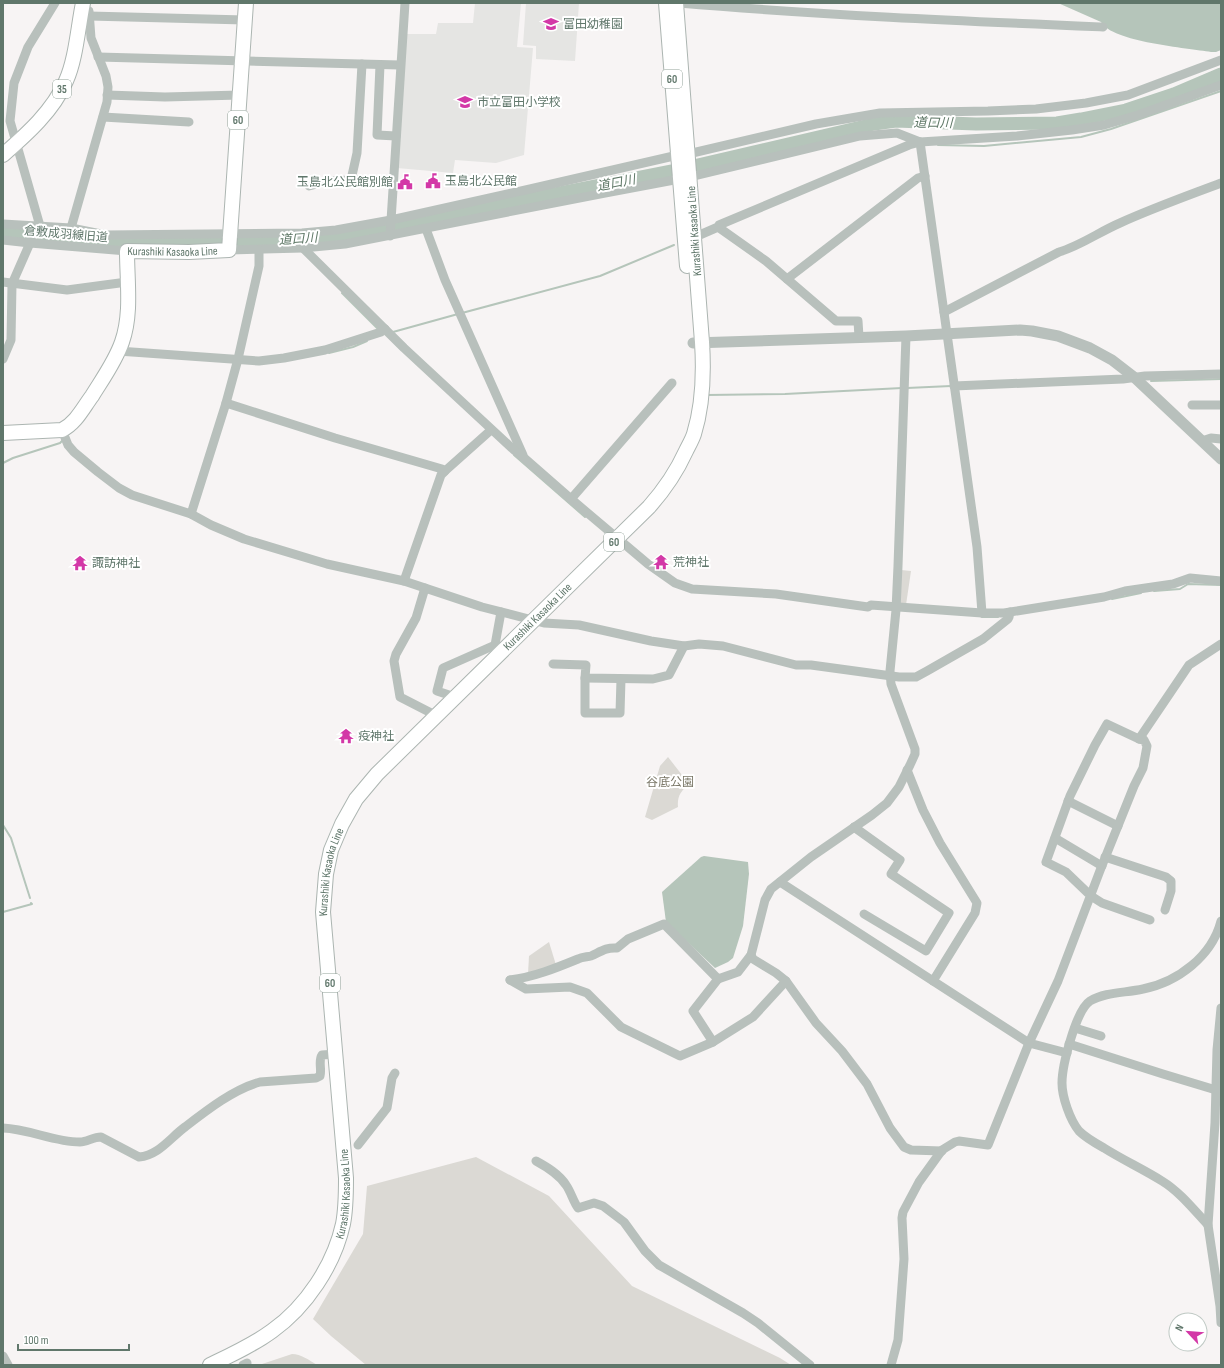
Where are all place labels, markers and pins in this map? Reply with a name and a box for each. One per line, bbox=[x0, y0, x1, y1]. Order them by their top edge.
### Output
school or university icon: 富田幼稚園 bbox=[542, 15, 560, 33]
place label: 富田幼稚園 bbox=[563, 17, 623, 32]
school or university icon: 市立富田小学校 bbox=[456, 93, 474, 111]
place label: 市立富田小学校 bbox=[477, 95, 561, 110]
public building icon: 玉島北公民館 bbox=[424, 172, 442, 190]
public building icon: 玉島北公民館別館 bbox=[396, 173, 414, 191]
place label: 玉島北公民館 bbox=[445, 174, 517, 189]
place label: 玉島北公民館別館 bbox=[297, 175, 393, 190]
temple icon: 荒神社 bbox=[652, 553, 670, 571]
temple icon: 諏訪神社 bbox=[71, 554, 89, 572]
place label: 荒神社 bbox=[673, 555, 709, 570]
place label: 諏訪神社 bbox=[92, 556, 140, 571]
temple icon: 疫神社 bbox=[337, 727, 355, 745]
place label: 疫神社 bbox=[358, 729, 394, 744]

